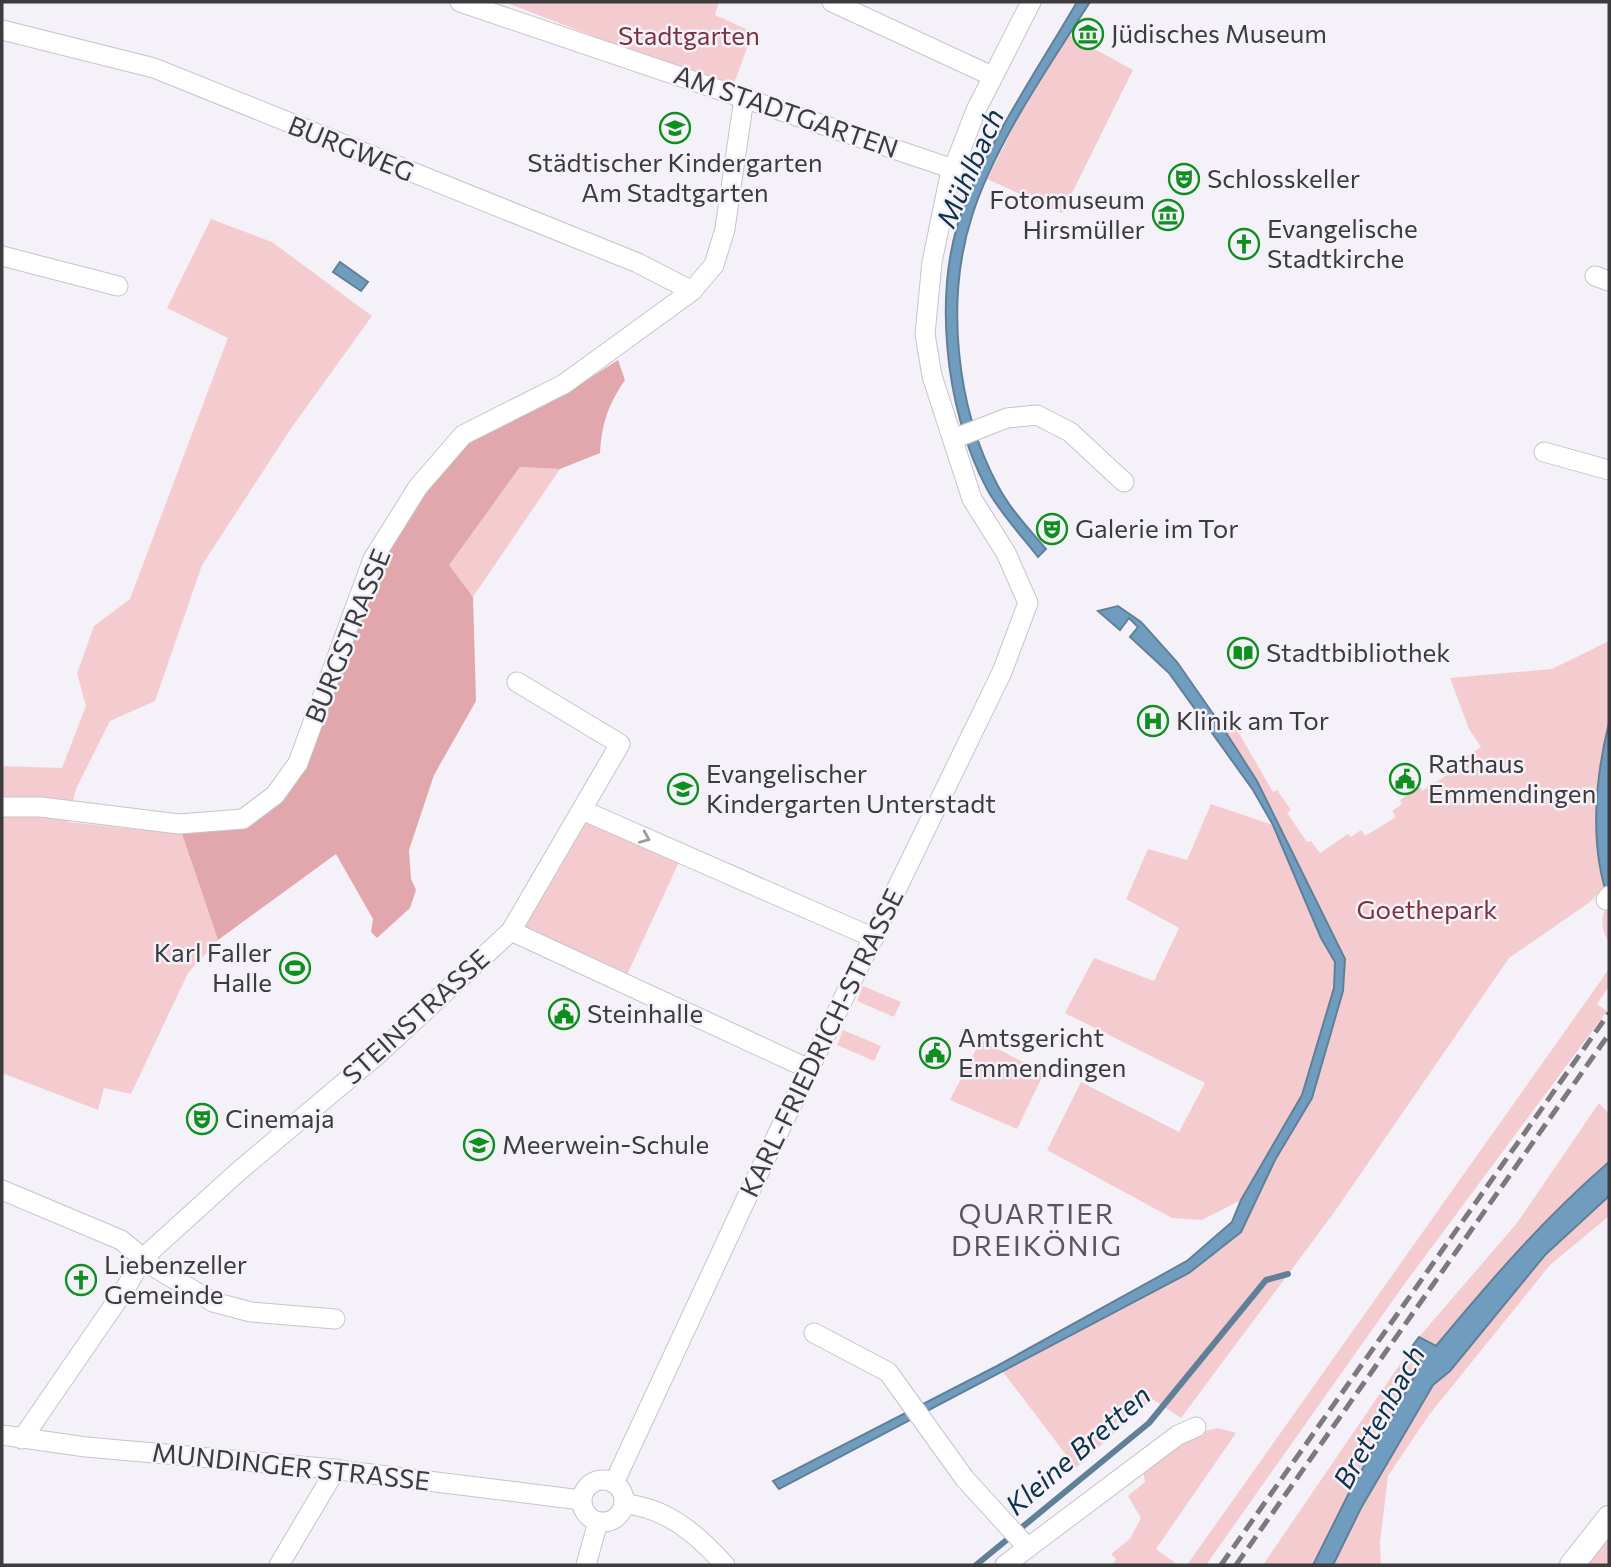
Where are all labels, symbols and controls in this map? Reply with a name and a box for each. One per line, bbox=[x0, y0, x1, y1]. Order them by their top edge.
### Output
museum icon: Jüdisches Museum bbox=[1071, 17, 1105, 51]
place label: Jüdisches Museum bbox=[1111, 17, 1327, 48]
park label: Stadtgarten bbox=[618, 19, 760, 50]
street label: AM STADTGARTEN bbox=[670, 58, 903, 163]
water label: Mühlbach bbox=[928, 103, 1010, 232]
street label: BURGWEG bbox=[284, 108, 419, 187]
school or university icon: Städtischer Kindergarten Am Stadtgarten bbox=[658, 111, 692, 145]
place label: Städtischer Kindergarten Am Stadtgarten bbox=[527, 146, 823, 207]
theatre icon: Schlosskeller bbox=[1167, 162, 1201, 196]
place label: Schlosskeller bbox=[1207, 162, 1360, 193]
place label: Fotomuseum Hirsmüller bbox=[989, 183, 1145, 244]
museum icon: Fotomuseum Hirsmüller bbox=[1151, 198, 1185, 232]
place label: Evangelische Stadtkirche bbox=[1267, 212, 1418, 273]
church icon: Evangelische Stadtkirche bbox=[1227, 227, 1261, 261]
theatre icon: Galerie im Tor bbox=[1035, 512, 1069, 546]
place label: Galerie im Tor bbox=[1075, 512, 1239, 543]
street label: BURGSTRASSE bbox=[298, 544, 396, 727]
library icon: Stadtbibliothek bbox=[1226, 636, 1260, 670]
place label: Stadtbibliothek bbox=[1266, 636, 1450, 667]
hospital icon: Klinik am Tor bbox=[1136, 704, 1170, 738]
place label: Klinik am Tor bbox=[1176, 704, 1329, 735]
place label: Rathaus Emmendingen bbox=[1428, 747, 1596, 808]
place label: Evangelischer Kindergarten Unterstadt bbox=[706, 757, 996, 818]
public building icon: Rathaus Emmendingen bbox=[1388, 762, 1422, 796]
school or university icon: Evangelischer Kindergarten Unterstadt bbox=[666, 772, 700, 806]
one-way arrow bbox=[637, 830, 650, 844]
street label: KARL-FRIEDRICH-STRASSE bbox=[732, 883, 909, 1201]
park label: Goethepark bbox=[1357, 893, 1497, 924]
place label: Karl Faller Halle bbox=[154, 936, 272, 997]
street label: STEINSTRASSE bbox=[335, 942, 495, 1090]
sports icon: Karl Faller Halle bbox=[278, 951, 312, 985]
public building icon: Steinhalle bbox=[547, 997, 581, 1031]
place label: Steinhalle bbox=[587, 997, 703, 1028]
place label: Amtsgericht Emmendingen bbox=[958, 1021, 1126, 1082]
public building icon: Amtsgericht Emmendingen bbox=[918, 1036, 952, 1070]
theatre icon: Cinemaja bbox=[185, 1102, 219, 1136]
place label: Cinemaja bbox=[225, 1102, 335, 1133]
school or university icon: Meerwein-Schule bbox=[462, 1128, 496, 1162]
place label: Meerwein-Schule bbox=[502, 1128, 709, 1159]
district label: QUARTIER DREIKÖNIG bbox=[951, 1196, 1123, 1262]
place label: Liebenzeller Gemeinde bbox=[104, 1248, 247, 1309]
church icon: Liebenzeller Gemeinde bbox=[64, 1263, 98, 1297]
water label: Brettenbach bbox=[1325, 1339, 1431, 1494]
water label: Kleine Bretten bbox=[998, 1377, 1157, 1521]
street label: MUNDINGER STRASSE bbox=[151, 1436, 432, 1496]

